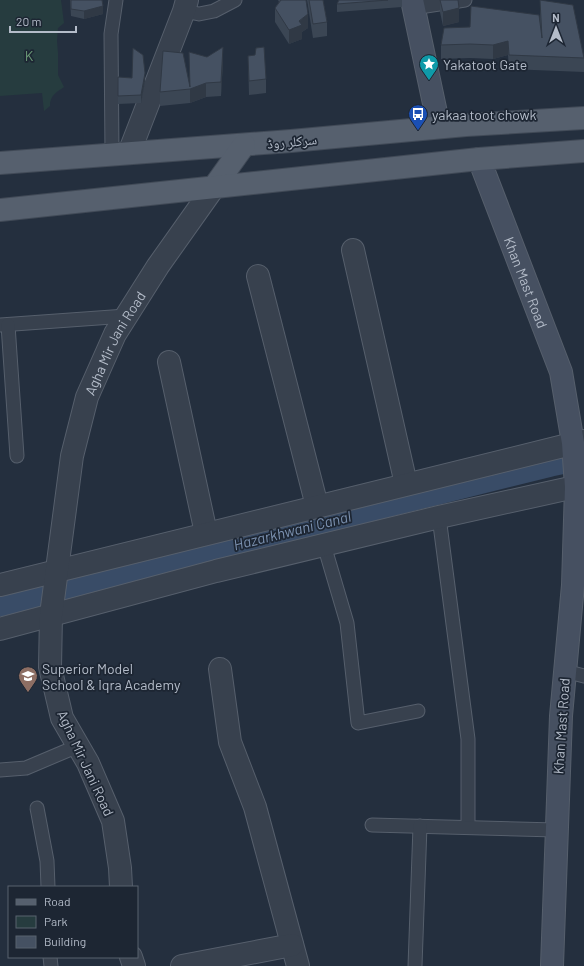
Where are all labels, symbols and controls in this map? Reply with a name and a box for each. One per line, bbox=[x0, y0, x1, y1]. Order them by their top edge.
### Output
scale bar bbox=[10, 8, 76, 34]
north arrow bbox=[536, 8, 576, 48]
text: N bbox=[552, 11, 560, 24]
text: 20 m bbox=[16, 14, 42, 28]
park label: K bbox=[25, 47, 34, 64]
place icon: Yakatoot Gate bbox=[418, 53, 440, 81]
place label: Yakatoot Gate bbox=[443, 56, 527, 73]
bus stop icon: yakaa toot chowk bbox=[407, 103, 429, 131]
place label: yakaa toot chowk bbox=[432, 106, 537, 123]
street label: سرکلر روڈ bbox=[266, 130, 318, 153]
street label: Khan Mast Road bbox=[501, 234, 552, 330]
street label: Agha Mir Jani Road bbox=[81, 288, 148, 398]
water label: Hazarkhwani Canal bbox=[231, 507, 353, 553]
place label: Superior Model School & Iqra Academy bbox=[42, 660, 181, 693]
school or university icon: Superior Model School & Iqra Academy bbox=[17, 665, 39, 693]
street label: Khan Mast Road bbox=[549, 677, 573, 775]
street label: Agha Mir Jani Road bbox=[54, 707, 118, 819]
legend bbox=[8, 886, 138, 958]
text: Road bbox=[44, 894, 71, 908]
text: Park bbox=[44, 914, 68, 928]
text: Building bbox=[44, 934, 86, 948]

